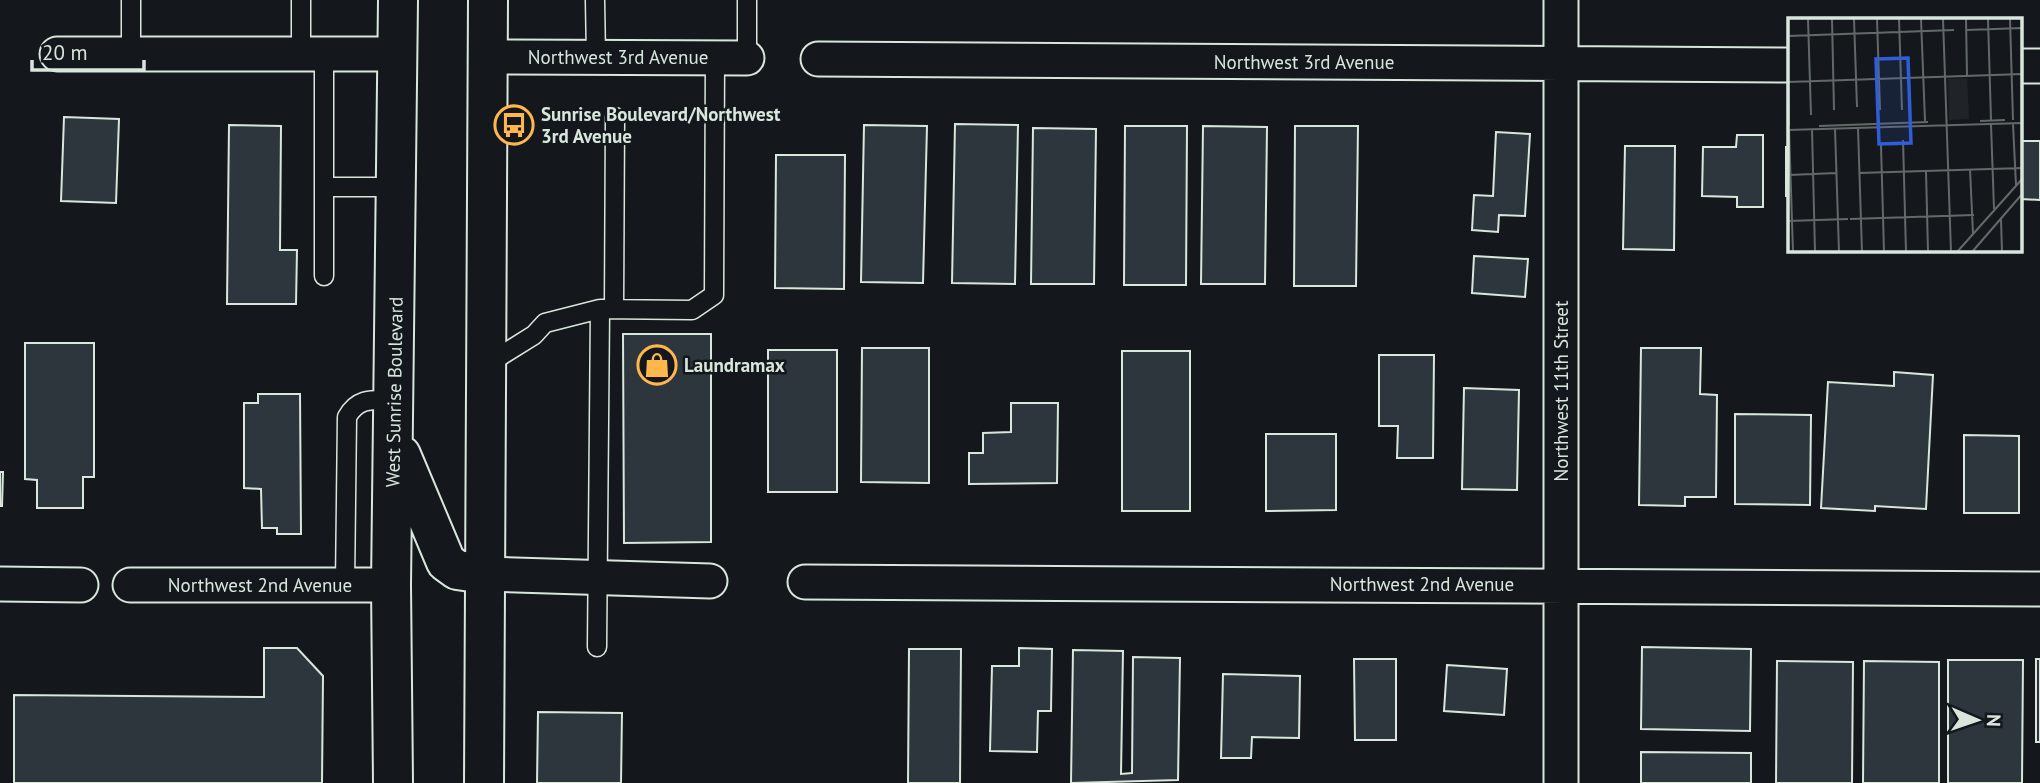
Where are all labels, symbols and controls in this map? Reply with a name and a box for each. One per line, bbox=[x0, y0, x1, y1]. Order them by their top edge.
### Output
inset map bbox=[1788, 18, 2022, 252]
scale bar bbox=[32, 28, 144, 72]
text: 20 m bbox=[42, 39, 88, 66]
street label: Northwest 3rd Avenue bbox=[528, 45, 708, 69]
street label: Northwest 3rd Avenue bbox=[1214, 50, 1394, 74]
place label: Sunrise Boulevard/Northwest 3rd Avenue bbox=[541, 102, 781, 148]
bus stop icon: Sunrise Boulevard/Northwest 3rd Avenue bbox=[493, 104, 535, 146]
street label: West Sunrise Boulevard bbox=[380, 296, 408, 488]
street label: Northwest 11th Street bbox=[1549, 300, 1573, 481]
shop icon: Laundramax bbox=[636, 344, 678, 386]
place label: Laundramax bbox=[684, 353, 785, 377]
street label: Northwest 2nd Avenue bbox=[1330, 572, 1514, 596]
street label: Northwest 2nd Avenue bbox=[168, 573, 352, 597]
north arrow bbox=[1942, 685, 2012, 755]
text: N bbox=[1982, 714, 2006, 727]

